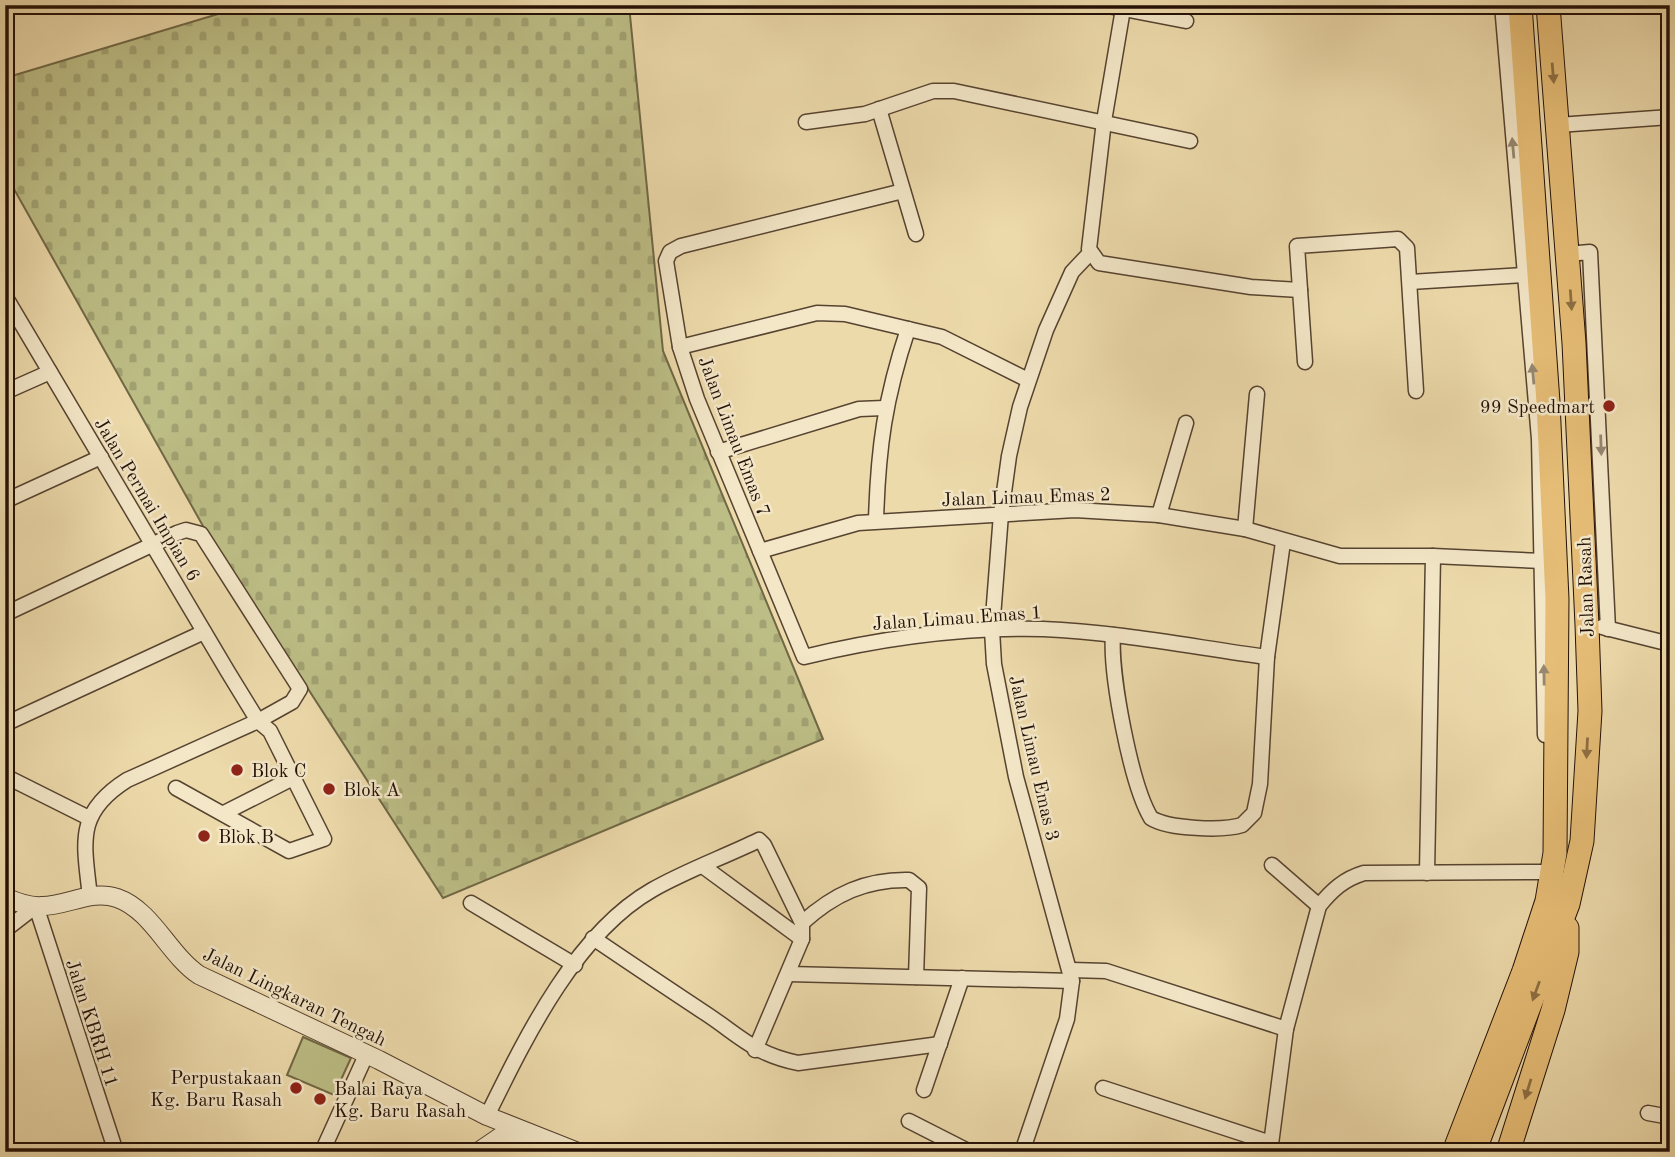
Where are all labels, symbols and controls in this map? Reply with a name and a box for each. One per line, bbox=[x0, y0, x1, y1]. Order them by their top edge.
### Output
one-way arrow bbox=[1548, 62, 1559, 84]
one-way arrow bbox=[1507, 136, 1518, 158]
one-way arrow bbox=[1566, 289, 1577, 311]
street label: Jalan Limau Emas 7 bbox=[693, 354, 772, 520]
one-way arrow bbox=[1527, 363, 1538, 385]
marker: 99 Speedmart bbox=[1601, 398, 1617, 414]
place label: 99 Speedmart bbox=[1480, 399, 1595, 418]
street label: Jalan Permai Impian 6 bbox=[90, 415, 202, 585]
one-way arrow bbox=[1595, 434, 1606, 456]
street label: Jalan Limau Emas 2 bbox=[941, 486, 1111, 511]
street label: Jalan Rasah bbox=[1576, 536, 1599, 638]
street label: Jalan Limau Emas 1 bbox=[872, 604, 1042, 635]
one-way arrow bbox=[1538, 664, 1550, 686]
street label: Jalan Limau Emas 3 bbox=[1004, 674, 1061, 843]
one-way arrow bbox=[1582, 737, 1593, 759]
marker: Blok C bbox=[229, 762, 245, 778]
place label: Blok C bbox=[251, 763, 307, 782]
marker: Blok A bbox=[321, 781, 337, 797]
place label: Blok A bbox=[343, 782, 401, 801]
marker: Blok B bbox=[196, 828, 212, 844]
place label: Blok B bbox=[218, 829, 274, 848]
street label: Jalan Lingkaran Tengah bbox=[199, 946, 389, 1051]
street label: Jalan KBRH 11 bbox=[61, 958, 120, 1090]
one-way arrow bbox=[1530, 980, 1541, 1001]
place label: Perpustakaan Kg. Baru Rasah bbox=[150, 1070, 282, 1111]
one-way arrow bbox=[1523, 1079, 1533, 1100]
marker: Perpustakaan Kg. Baru Rasah bbox=[288, 1080, 304, 1096]
place label: Balai Raya Kg. Baru Rasah bbox=[334, 1081, 466, 1122]
marker: Balai Raya Kg. Baru Rasah bbox=[312, 1091, 328, 1107]

